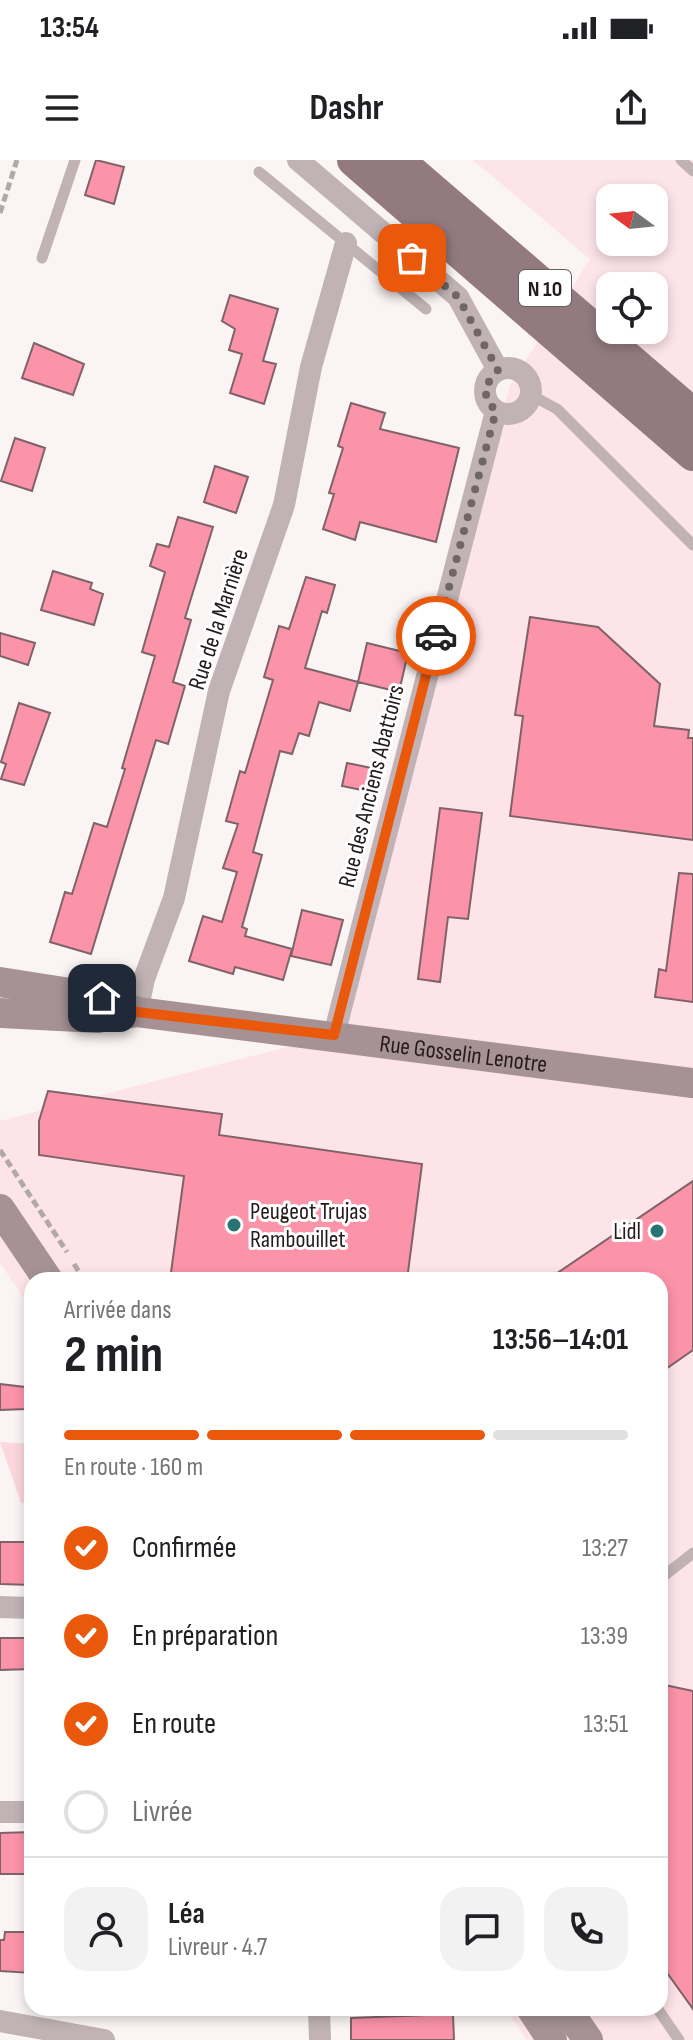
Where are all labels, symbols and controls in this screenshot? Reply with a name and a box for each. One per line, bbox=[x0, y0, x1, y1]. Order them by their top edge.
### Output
text: 13:54 bbox=[40, 10, 99, 46]
icon: menu bbox=[40, 86, 84, 130]
icon: share bbox=[609, 86, 653, 130]
text: Dashr bbox=[309, 87, 384, 130]
north arrow bbox=[596, 184, 668, 256]
map controls bbox=[596, 184, 668, 344]
pin bbox=[378, 224, 446, 292]
icon: bag bbox=[390, 236, 434, 280]
road number: N 10 bbox=[519, 270, 571, 306]
button: locate bbox=[596, 272, 668, 344]
street label: Rue de la Marnière bbox=[182, 545, 255, 693]
courier bbox=[396, 596, 476, 676]
icon: car bbox=[414, 614, 458, 658]
street label: Rue des Anciens Abattoirs bbox=[332, 682, 411, 890]
pin bbox=[68, 964, 136, 1032]
icon: home bbox=[80, 976, 124, 1020]
street label: Rue Gosselin Lenotre bbox=[378, 1029, 549, 1079]
place label: Peugeot Trujas Rambouillet bbox=[250, 1197, 367, 1254]
marker: Peugeot Trujas Rambouillet bbox=[225, 1216, 243, 1234]
place label: Lidl bbox=[613, 1217, 641, 1246]
marker: Lidl bbox=[648, 1222, 666, 1240]
text: Arrivée dans bbox=[64, 1295, 172, 1326]
text: 13:56–14:01 bbox=[493, 1322, 628, 1358]
text: 2 min bbox=[64, 1324, 163, 1387]
text: En route · 160 m bbox=[64, 1452, 203, 1483]
icon: check bbox=[64, 1526, 108, 1570]
text: Confirmée bbox=[132, 1530, 237, 1566]
text: 13:27 bbox=[582, 1533, 628, 1564]
icon: check bbox=[64, 1614, 108, 1658]
text: En préparation bbox=[132, 1618, 278, 1654]
text: 13:39 bbox=[581, 1621, 628, 1652]
icon: check bbox=[64, 1702, 108, 1746]
text: En route bbox=[132, 1706, 216, 1742]
text: 13:51 bbox=[584, 1709, 628, 1740]
text: Livrée bbox=[132, 1794, 193, 1830]
button: person bbox=[64, 1887, 148, 1971]
button: chat bbox=[440, 1887, 524, 1971]
button: phone bbox=[544, 1887, 628, 1971]
text: Léa bbox=[168, 1896, 205, 1932]
text: Livreur · 4.7 bbox=[168, 1932, 267, 1963]

